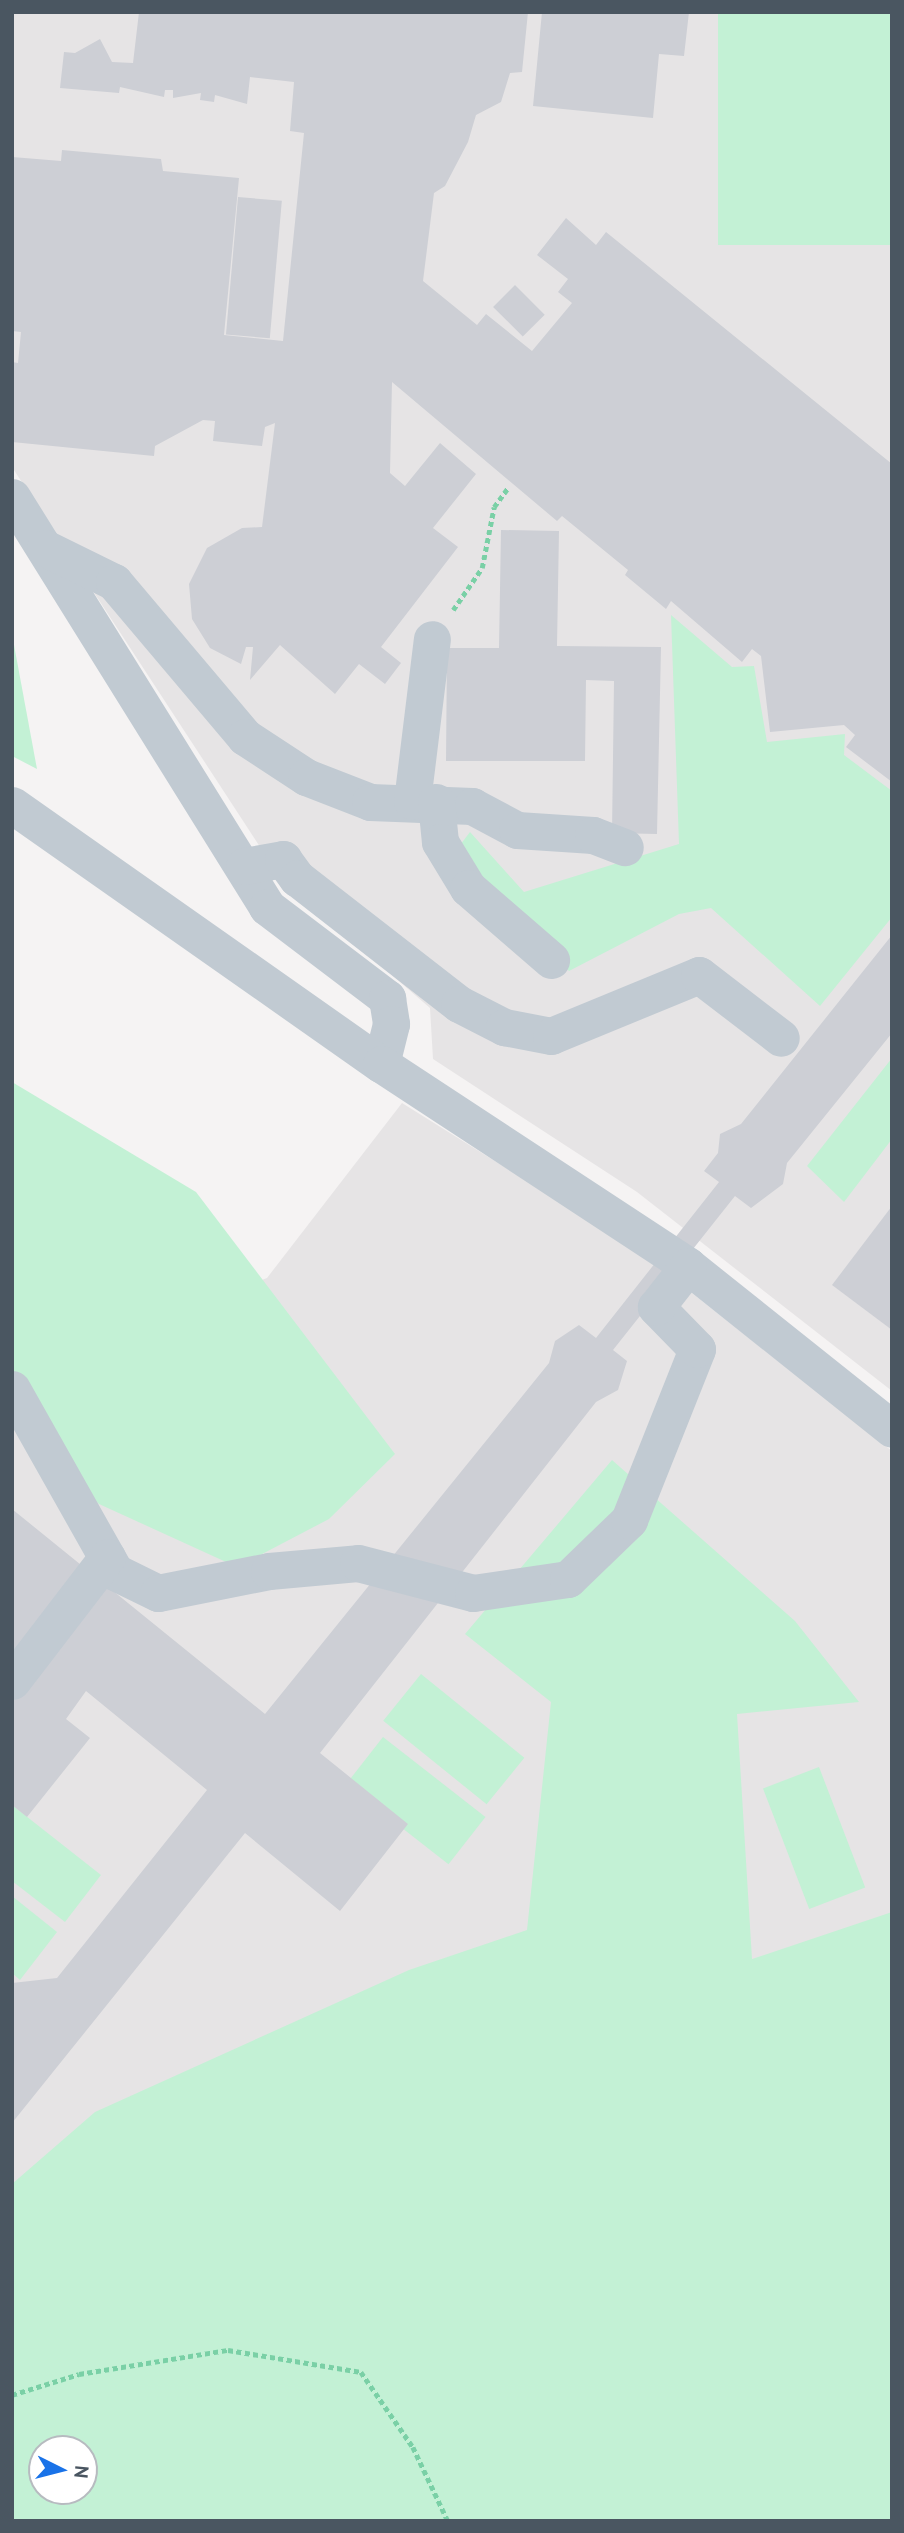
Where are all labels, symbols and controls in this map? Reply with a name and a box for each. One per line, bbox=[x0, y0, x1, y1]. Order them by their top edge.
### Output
north arrow bbox=[28, 2435, 98, 2505]
text: N bbox=[69, 2465, 94, 2479]

